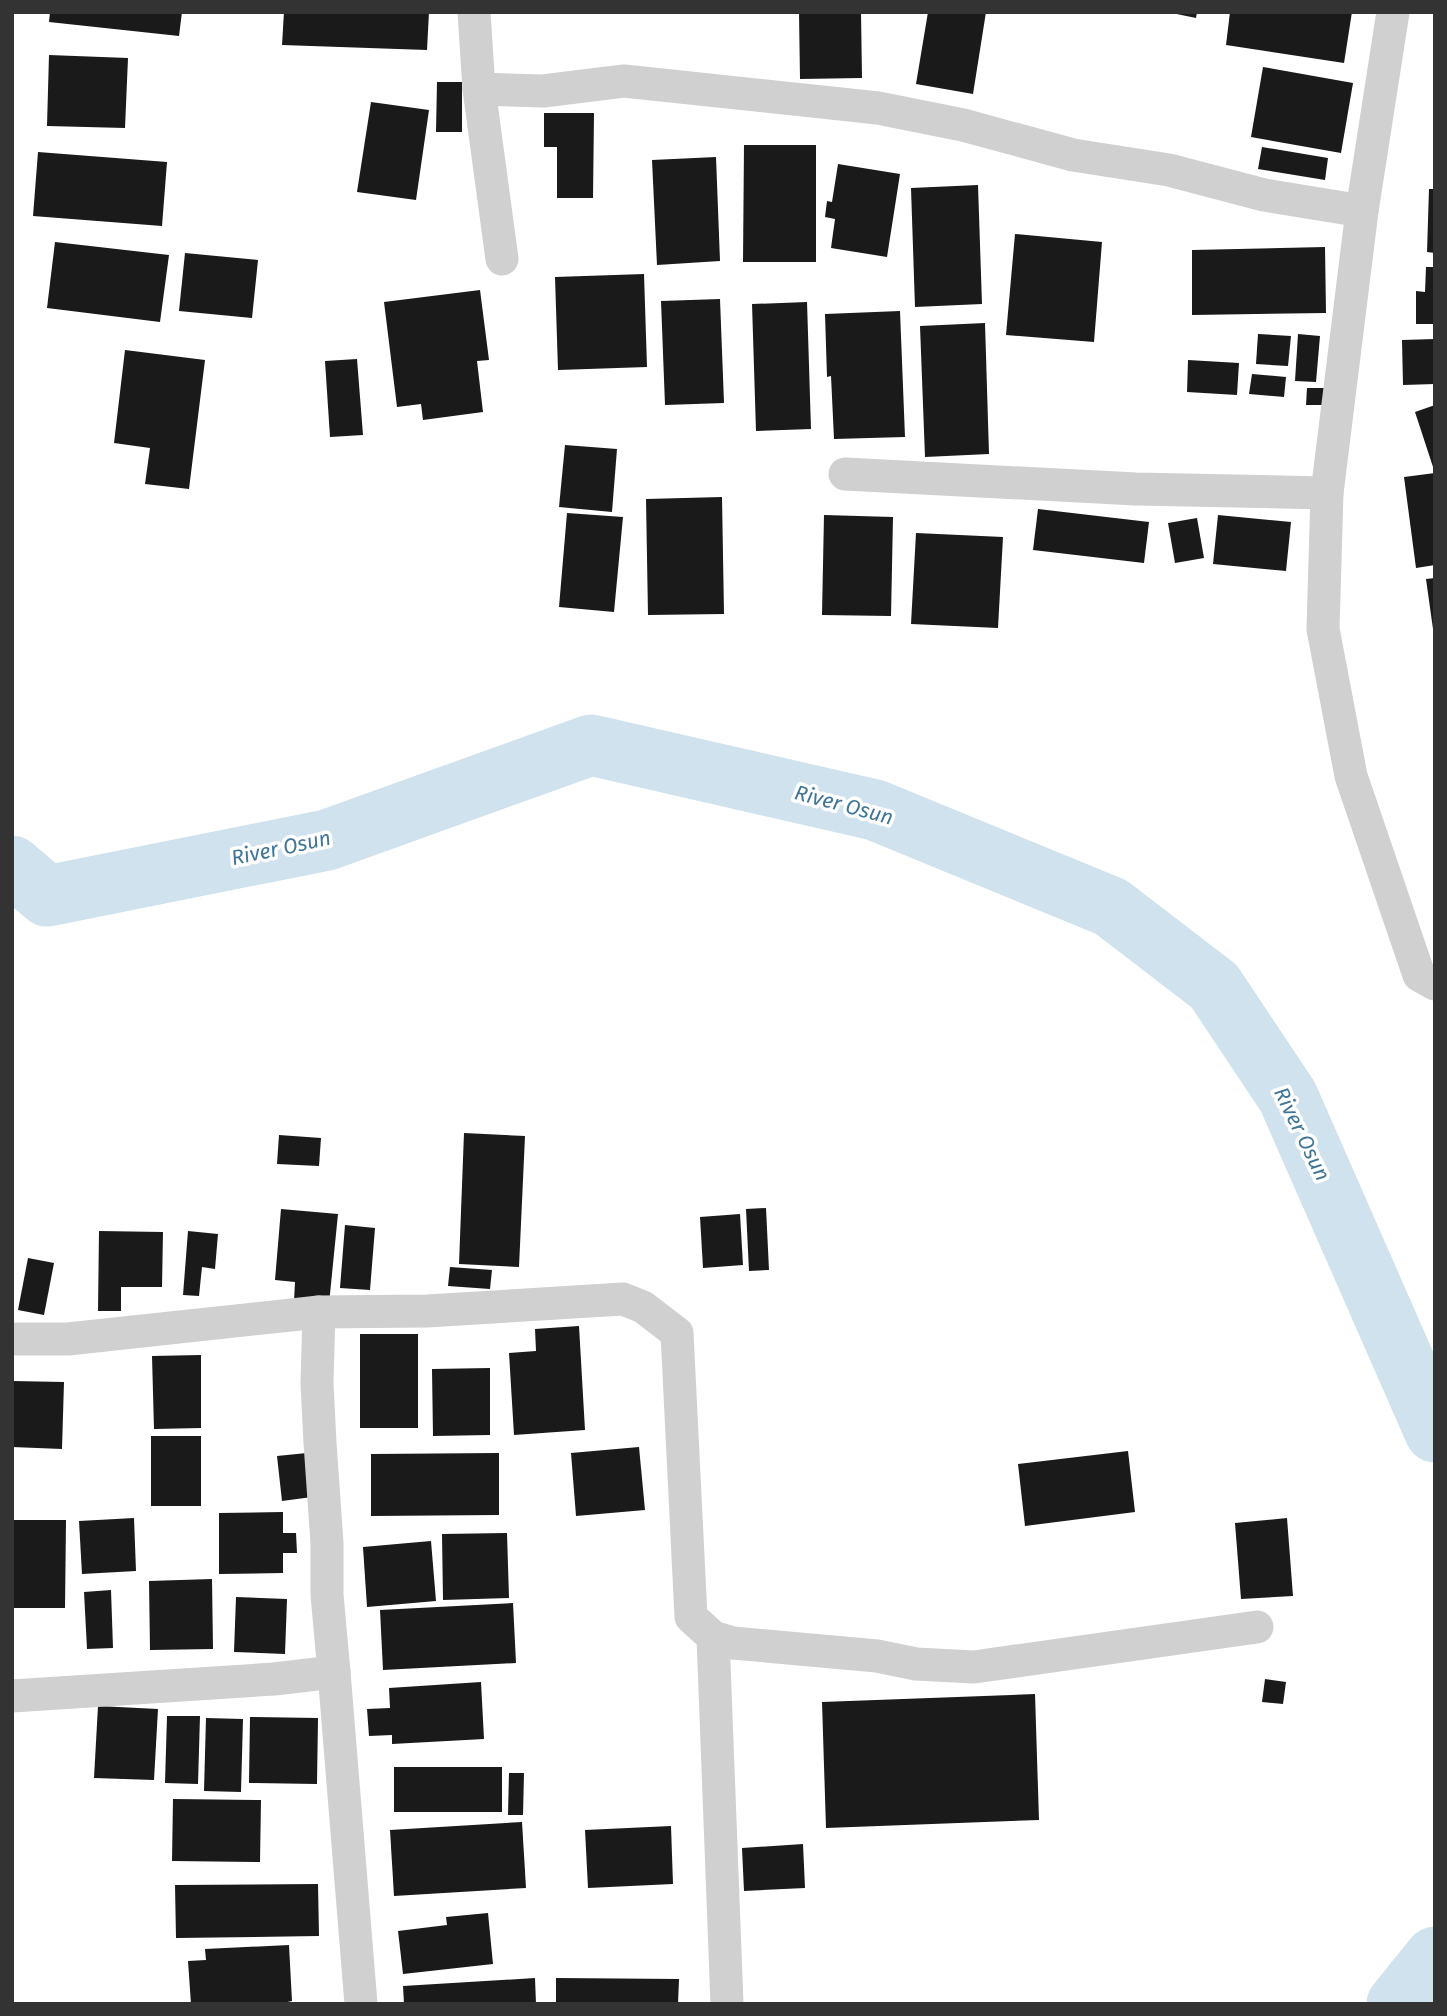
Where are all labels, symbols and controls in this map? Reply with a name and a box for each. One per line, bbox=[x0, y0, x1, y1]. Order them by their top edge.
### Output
water label: River Osun bbox=[792, 779, 896, 831]
water label: River Osun bbox=[229, 825, 333, 871]
water label: River Osun bbox=[1268, 1083, 1336, 1185]

